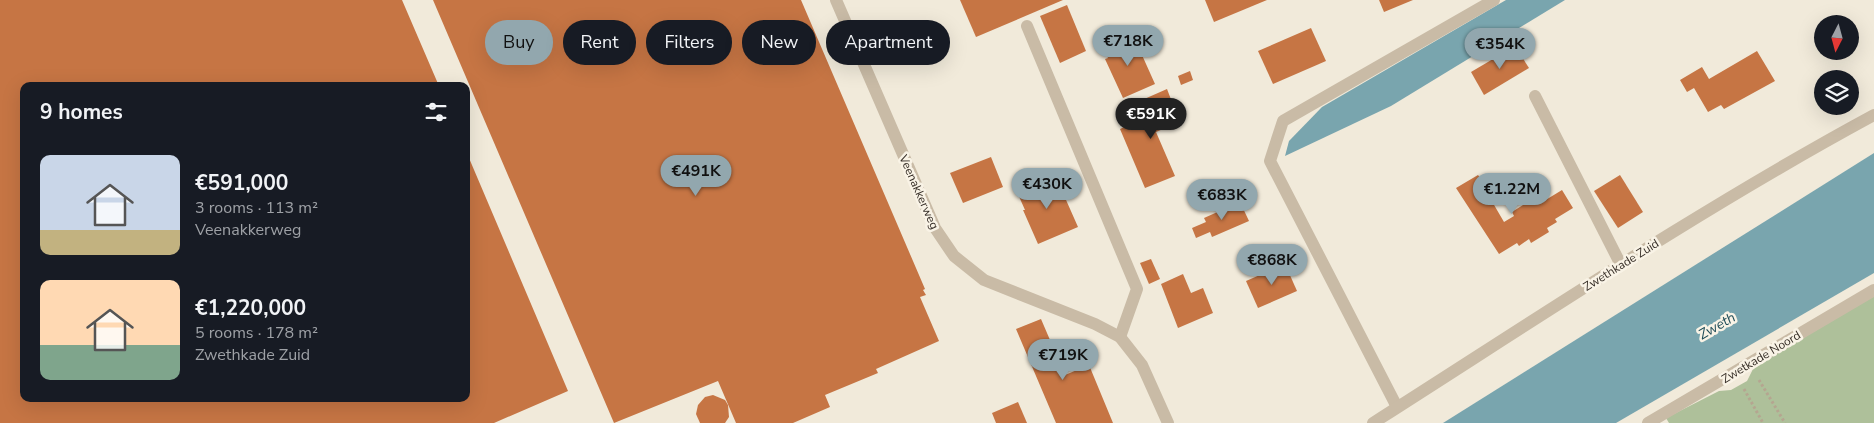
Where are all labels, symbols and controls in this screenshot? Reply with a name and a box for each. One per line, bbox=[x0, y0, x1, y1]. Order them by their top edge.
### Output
north arrow bbox=[1814, 15, 1859, 60]
map controls bbox=[1814, 15, 1859, 115]
chip: Buy bbox=[485, 20, 553, 65]
chip: Rent bbox=[563, 20, 636, 65]
chip: Filters bbox=[646, 20, 732, 65]
chip: New bbox=[742, 20, 816, 65]
chip: Apartment bbox=[826, 20, 950, 65]
pin: €718K bbox=[1093, 24, 1163, 67]
pin: €354K bbox=[1465, 28, 1535, 70]
text: €718K bbox=[1103, 30, 1153, 52]
text: €354K bbox=[1475, 33, 1525, 55]
button: layers bbox=[1814, 70, 1859, 115]
text: 9 homes bbox=[40, 98, 123, 126]
icon: filters bbox=[422, 98, 450, 126]
pin: €591K bbox=[1116, 98, 1186, 140]
text: €591K bbox=[1126, 103, 1176, 125]
street label: Veenakkerweg bbox=[895, 151, 943, 232]
pin: €491K bbox=[661, 154, 731, 197]
text: €491K bbox=[671, 160, 721, 182]
pin: €430K bbox=[1012, 168, 1082, 210]
text: €591,000 bbox=[195, 169, 288, 197]
pin: €1.22M bbox=[1471, 172, 1553, 215]
text: €430K bbox=[1022, 173, 1072, 195]
icon: home bbox=[80, 175, 140, 235]
pin: €683K bbox=[1187, 178, 1257, 221]
text: €1.22M bbox=[1484, 178, 1540, 200]
text: €683K bbox=[1197, 184, 1247, 206]
text: 3 rooms · 113 m² bbox=[195, 197, 318, 219]
text: Veenakkerweg bbox=[195, 219, 301, 241]
street label: Zwethkade Zuid bbox=[1580, 235, 1662, 295]
pin: €868K bbox=[1237, 244, 1307, 286]
text: €868K bbox=[1247, 249, 1297, 271]
text: €1,220,000 bbox=[195, 294, 306, 322]
icon: home bbox=[80, 300, 140, 360]
water label: Zweth bbox=[1695, 308, 1739, 344]
text: 5 rooms · 178 m² bbox=[195, 322, 318, 344]
street label: Zwetkade Noord bbox=[1719, 327, 1803, 387]
pin: €719K bbox=[1028, 338, 1098, 381]
text: Zwethkade Zuid bbox=[195, 344, 310, 366]
text: €719K bbox=[1038, 344, 1088, 366]

